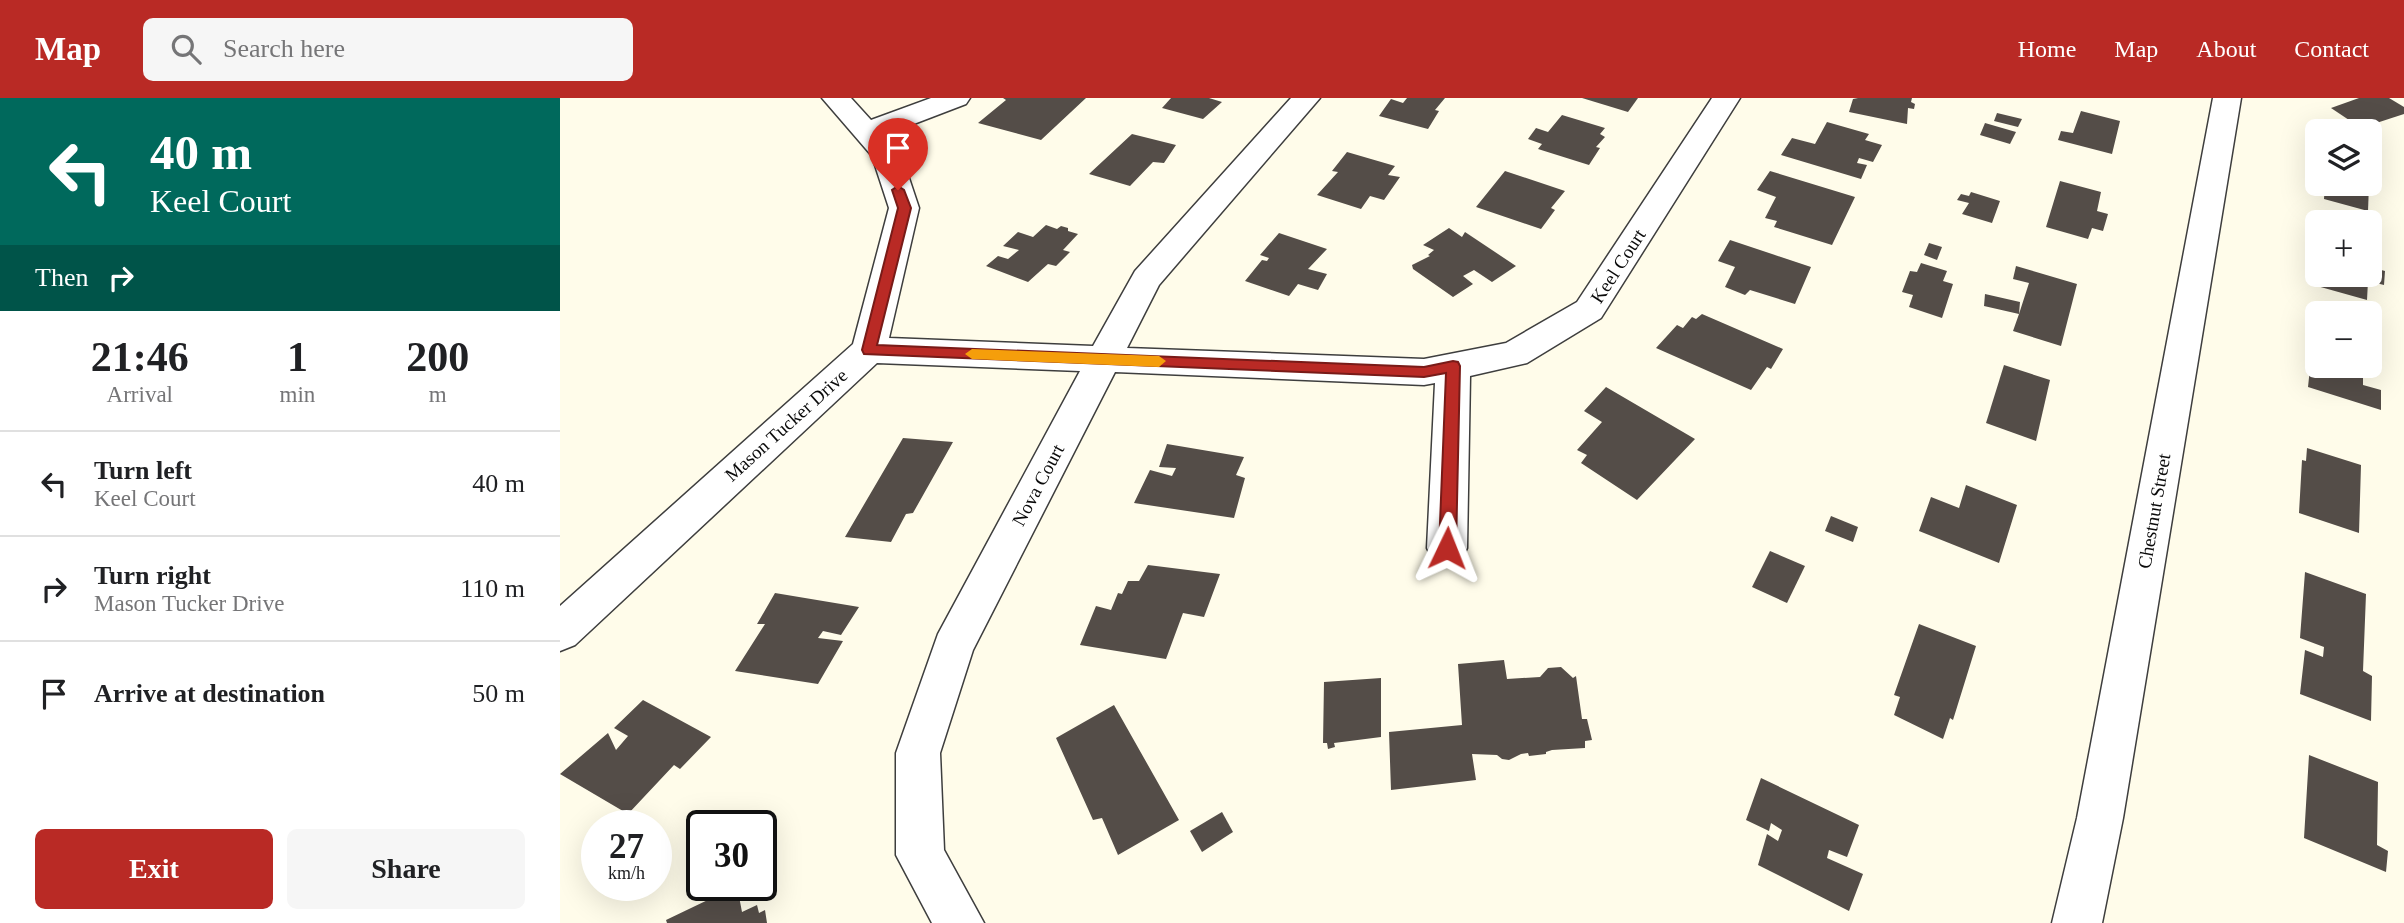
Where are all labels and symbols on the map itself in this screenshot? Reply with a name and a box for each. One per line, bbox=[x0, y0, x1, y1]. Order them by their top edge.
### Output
pin bbox=[868, 118, 928, 190]
street label: Keel Court bbox=[1586, 225, 1650, 307]
street label: Mason Tucker Drive bbox=[721, 365, 851, 485]
street label: Nova Court bbox=[1008, 440, 1069, 529]
street label: Chestnut Street bbox=[2134, 451, 2175, 570]
position arrow bbox=[1410, 511, 1484, 585]
speed limit sign: 30 bbox=[686, 810, 777, 901]

